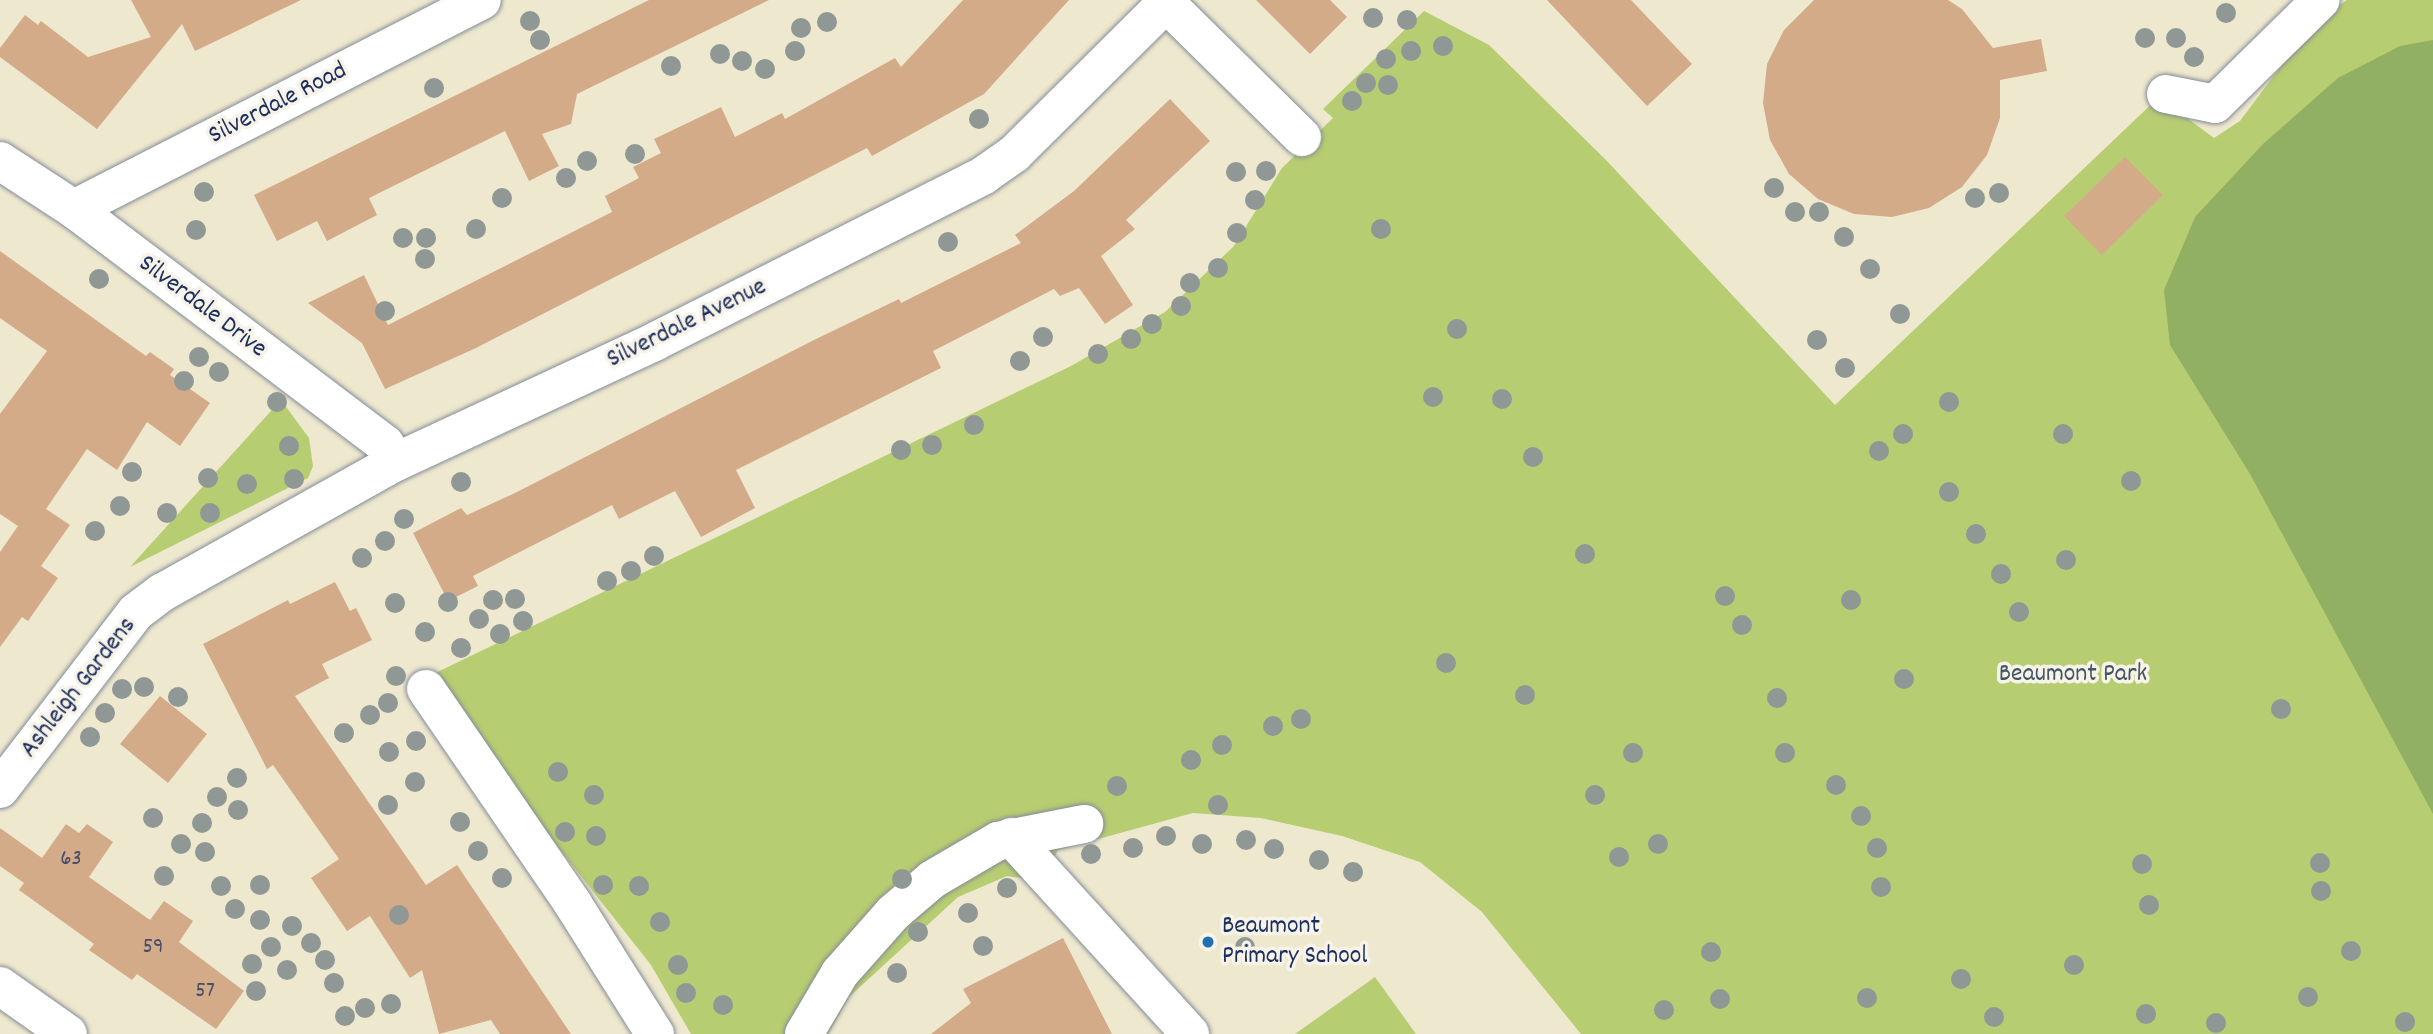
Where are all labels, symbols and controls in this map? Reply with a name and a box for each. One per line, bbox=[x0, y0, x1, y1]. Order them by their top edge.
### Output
street label: Silverdale Road bbox=[204, 56, 352, 152]
street label: Silverdale Drive bbox=[132, 249, 272, 365]
street label: Silverdale Avenue bbox=[602, 272, 772, 376]
street label: Ashleigh Gardens bbox=[14, 611, 144, 765]
park label: Beaumont Park bbox=[1999, 659, 2147, 691]
house number: 63 bbox=[60, 846, 82, 874]
place label: Beaumont Primary School bbox=[1222, 911, 1368, 972]
house number: 59 bbox=[142, 934, 164, 962]
marker: Beaumont Primary School bbox=[1200, 934, 1216, 950]
house number: 57 bbox=[195, 978, 215, 1006]

